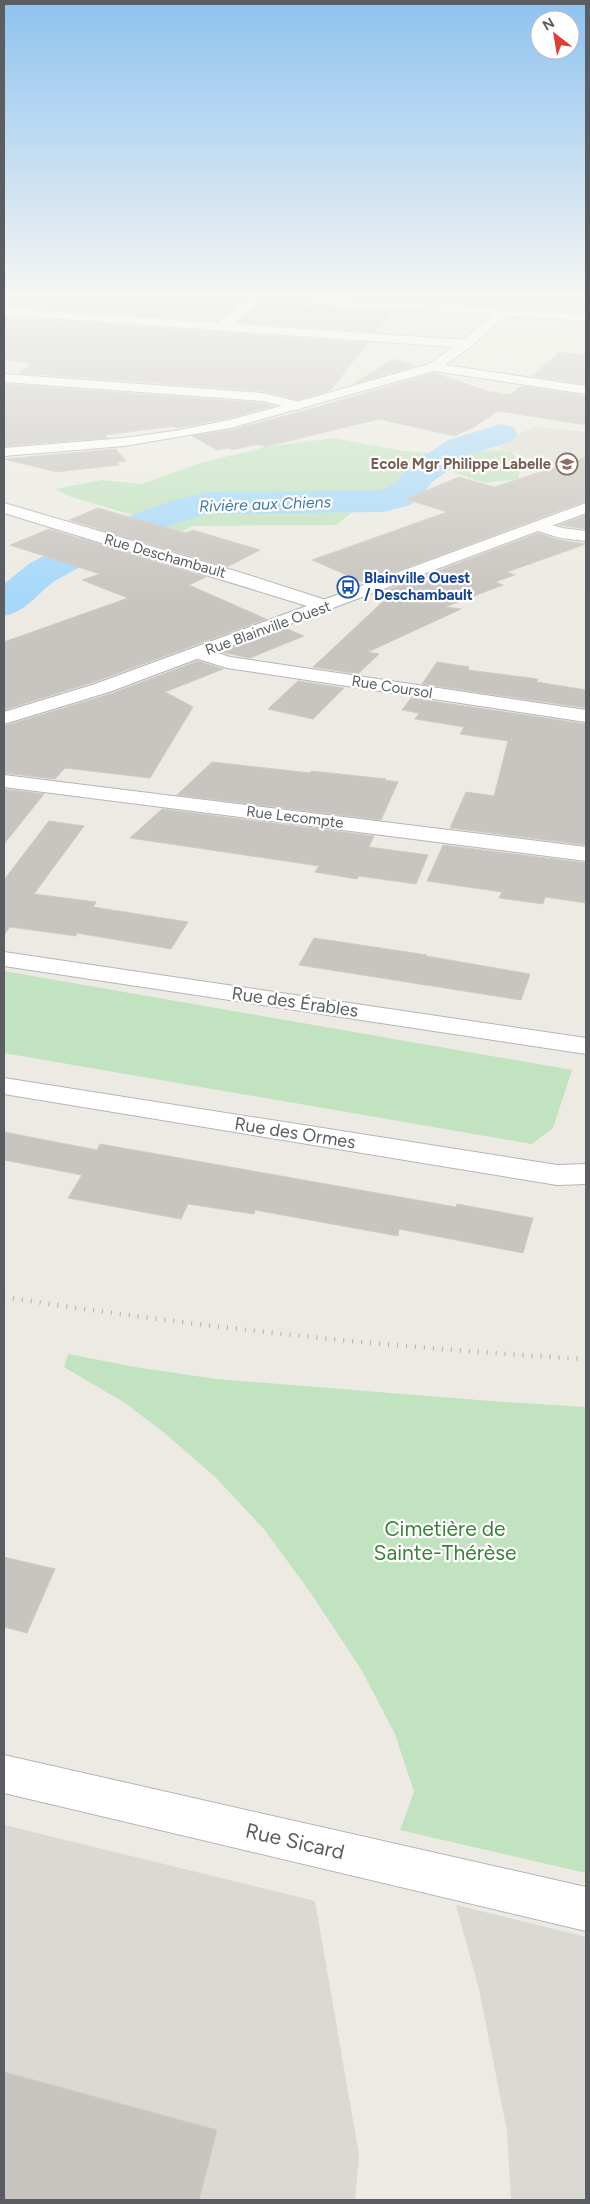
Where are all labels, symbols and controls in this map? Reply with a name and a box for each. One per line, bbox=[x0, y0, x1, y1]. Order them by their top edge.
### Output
north arrow bbox=[530, 10, 580, 60]
text: N bbox=[540, 14, 558, 34]
school or university icon: Ecole Mgr Philippe Labelle bbox=[555, 452, 579, 476]
place label: Ecole Mgr Philippe Labelle bbox=[371, 455, 552, 473]
water label: Rivière aux Chiens bbox=[199, 492, 332, 516]
street label: Rue Deschambault bbox=[102, 530, 228, 582]
place label: Blainville Ouest / Deschambault bbox=[364, 569, 473, 604]
bus stop icon: Blainville Ouest / Deschambault bbox=[336, 575, 360, 599]
street label: Rue Blainville Ouest bbox=[203, 597, 333, 659]
street label: Rue Coursol bbox=[350, 672, 434, 702]
street label: Rue Lecompte bbox=[245, 802, 345, 832]
street label: Rue des Érables bbox=[230, 982, 360, 1022]
street label: Rue des Ormes bbox=[233, 1113, 357, 1153]
park label: Cimetière de Sainte-Thérèse bbox=[374, 1516, 516, 1565]
street label: Rue Sicard bbox=[243, 1817, 347, 1865]

